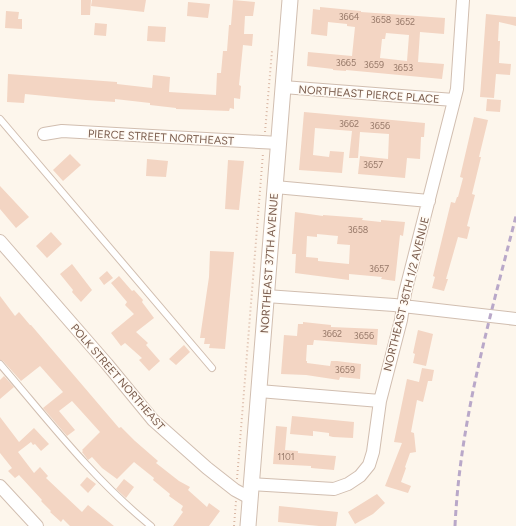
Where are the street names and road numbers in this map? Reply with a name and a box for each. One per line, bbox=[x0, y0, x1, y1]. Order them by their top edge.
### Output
street label: NORTHEAST PIERCE PLACE bbox=[298, 83, 440, 106]
street label: PIERCE STREET NORTHEAST bbox=[88, 127, 234, 148]
street label: NORTHEAST 37TH AVENUE bbox=[258, 192, 281, 334]
street label: NORTHEAST 36TH 1/2 AVENUE bbox=[381, 216, 432, 373]
street label: POLK STREET NORTHEAST bbox=[68, 322, 167, 433]

